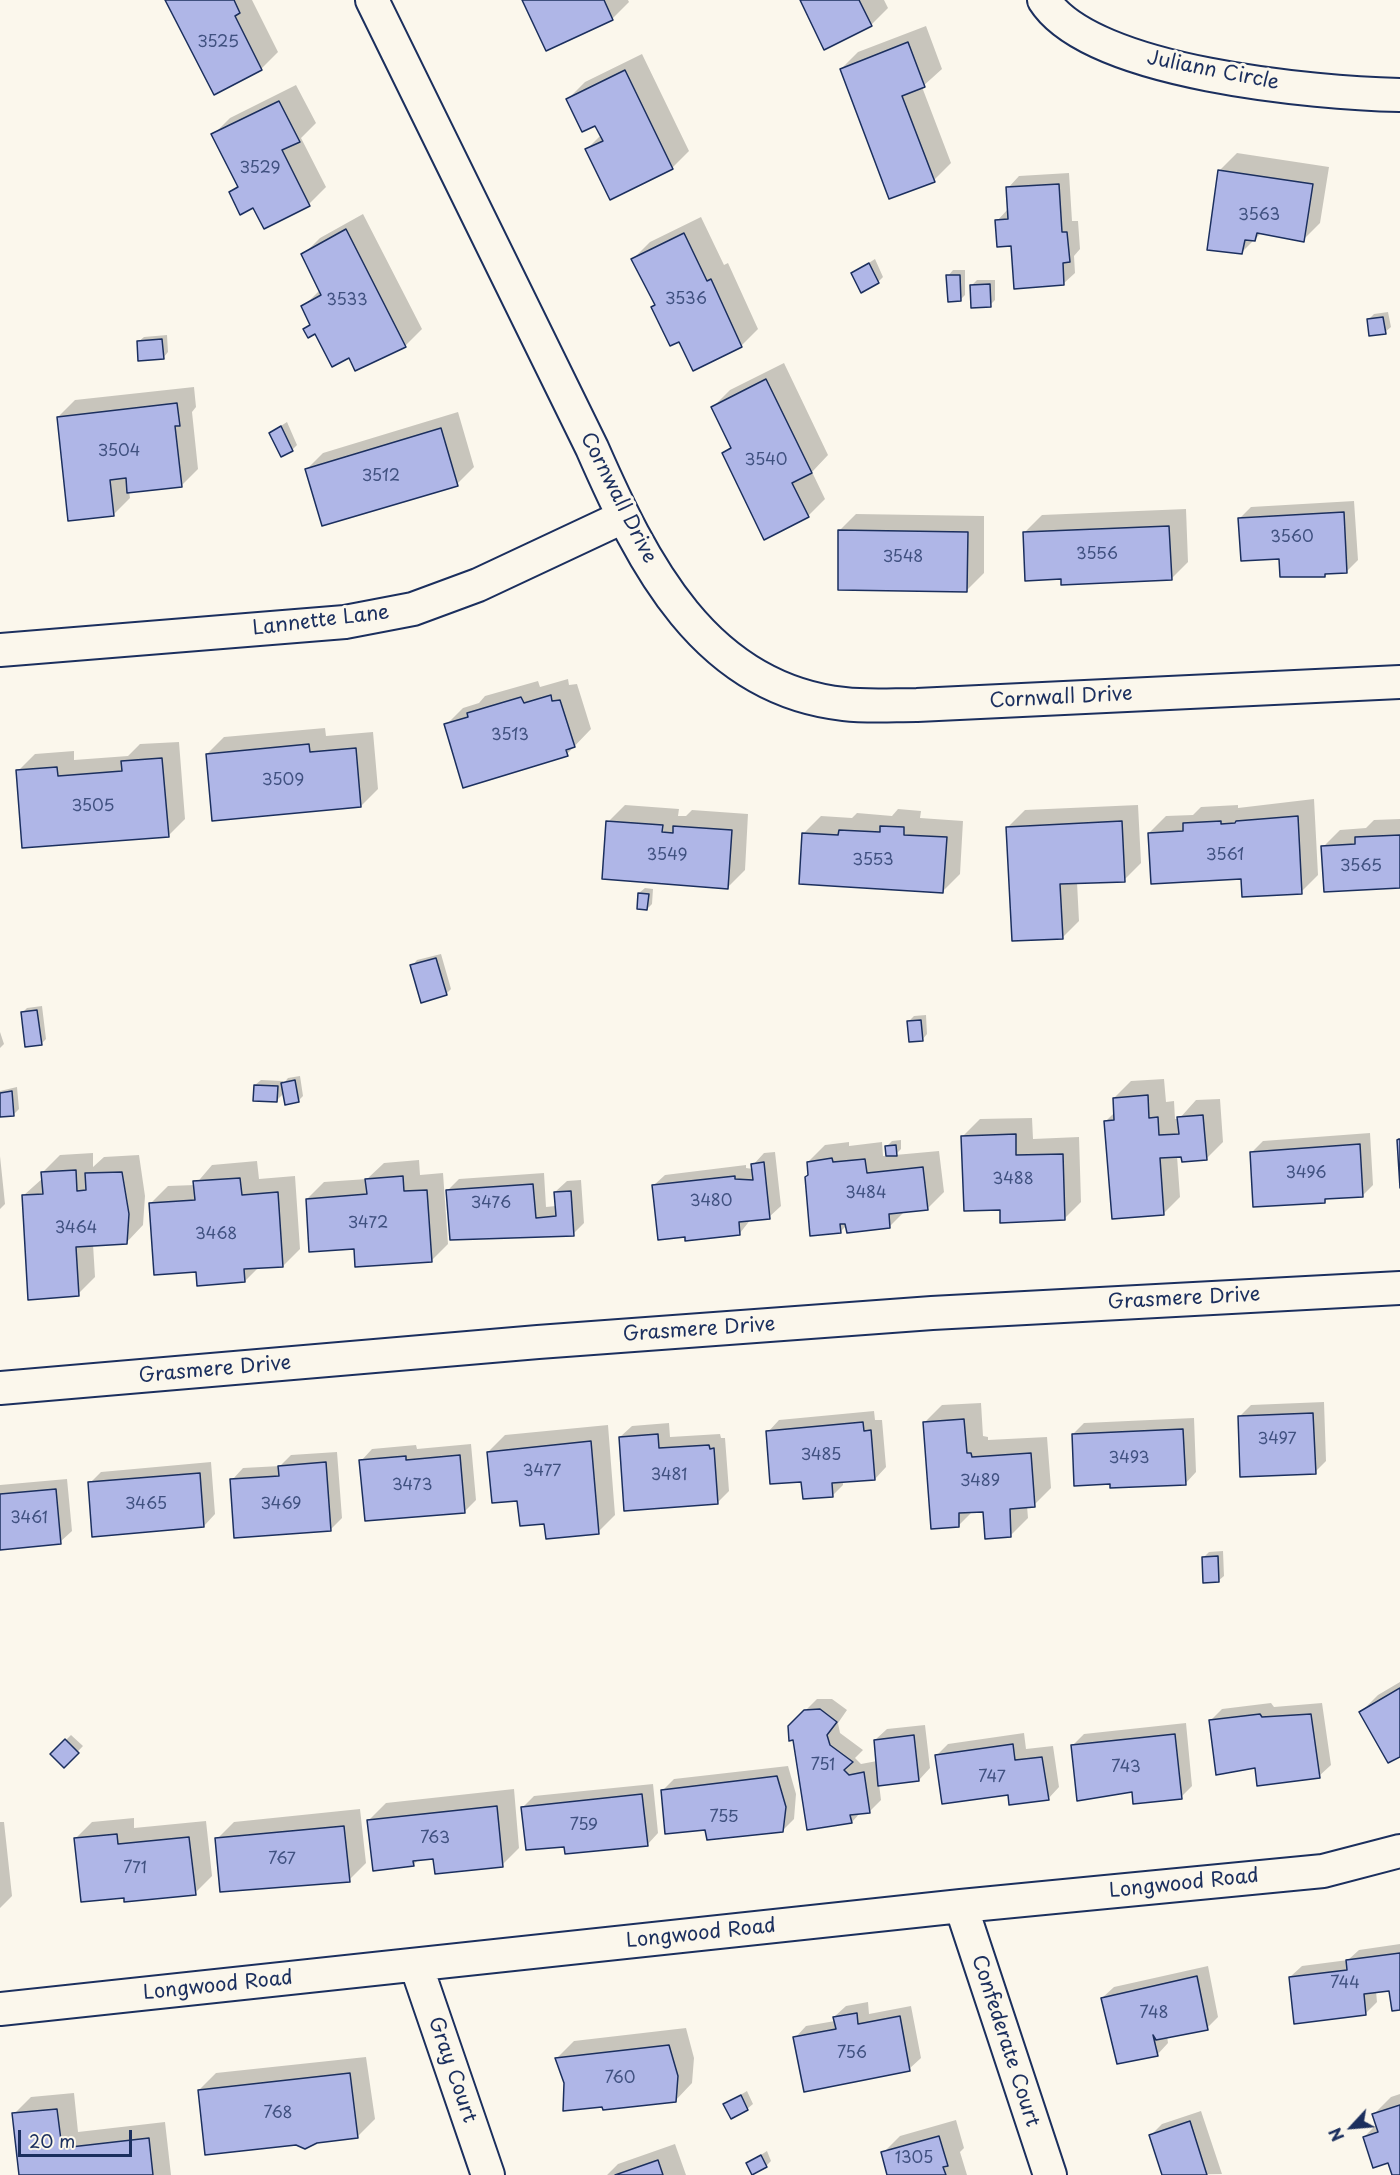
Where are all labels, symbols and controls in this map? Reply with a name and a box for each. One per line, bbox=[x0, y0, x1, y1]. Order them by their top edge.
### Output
house number: 3525 bbox=[197, 33, 239, 53]
street label: Juliann Circle bbox=[1145, 46, 1281, 96]
house number: 3529 bbox=[240, 159, 280, 179]
house number: 3563 bbox=[1238, 206, 1280, 226]
house number: 3536 bbox=[665, 290, 707, 310]
house number: 3533 bbox=[326, 291, 368, 311]
street label: Cornwall Drive bbox=[575, 429, 661, 567]
house number: 3504 bbox=[98, 442, 140, 462]
house number: 3540 bbox=[744, 451, 788, 471]
house number: 3512 bbox=[362, 467, 400, 487]
house number: 3560 bbox=[1270, 528, 1314, 548]
house number: 3556 bbox=[1076, 545, 1118, 565]
house number: 3548 bbox=[883, 548, 923, 568]
street label: Lannette Lane bbox=[251, 601, 391, 641]
street label: Cornwall Drive bbox=[989, 682, 1133, 714]
house number: 3513 bbox=[491, 726, 529, 746]
house number: 3509 bbox=[262, 771, 304, 791]
house number: 3505 bbox=[71, 797, 115, 817]
house number: 3549 bbox=[647, 846, 687, 866]
house number: 3561 bbox=[1206, 846, 1244, 866]
house number: 3553 bbox=[852, 851, 894, 871]
house number: 3565 bbox=[1340, 857, 1382, 877]
house number: 3496 bbox=[1286, 1164, 1326, 1184]
house number: 3488 bbox=[992, 1170, 1034, 1190]
house number: 3484 bbox=[845, 1184, 887, 1204]
house number: 3480 bbox=[689, 1192, 733, 1212]
house number: 3476 bbox=[471, 1194, 511, 1214]
house number: 3472 bbox=[348, 1214, 388, 1234]
house number: 3464 bbox=[55, 1219, 97, 1239]
house number: 3468 bbox=[195, 1225, 237, 1245]
street label: Grasmere Drive bbox=[1107, 1283, 1261, 1315]
street label: Grasmere Drive bbox=[622, 1313, 776, 1347]
street label: Grasmere Drive bbox=[138, 1351, 292, 1389]
house number: 3497 bbox=[1257, 1430, 1297, 1450]
house number: 3485 bbox=[801, 1446, 841, 1466]
house number: 3493 bbox=[1109, 1449, 1149, 1469]
house number: 3477 bbox=[523, 1462, 561, 1482]
house number: 3481 bbox=[651, 1466, 687, 1486]
house number: 3489 bbox=[960, 1472, 1000, 1492]
house number: 3473 bbox=[392, 1476, 432, 1496]
house number: 3465 bbox=[125, 1495, 167, 1515]
house number: 3469 bbox=[261, 1495, 301, 1515]
house number: 3461 bbox=[10, 1509, 48, 1529]
house number: 751 bbox=[811, 1756, 835, 1776]
house number: 743 bbox=[1111, 1758, 1141, 1778]
house number: 747 bbox=[978, 1768, 1006, 1788]
house number: 755 bbox=[710, 1808, 738, 1828]
house number: 759 bbox=[570, 1816, 598, 1836]
house number: 763 bbox=[420, 1829, 450, 1849]
house number: 767 bbox=[268, 1850, 296, 1870]
house number: 771 bbox=[123, 1859, 147, 1879]
street label: Longwood Road bbox=[1108, 1864, 1260, 1904]
street label: Longwood Road bbox=[625, 1914, 777, 1954]
street label: Confederate Court bbox=[966, 1952, 1044, 2130]
street label: Longwood Road bbox=[142, 1966, 294, 2006]
house number: 744 bbox=[1330, 1974, 1360, 1994]
house number: 748 bbox=[1140, 2004, 1168, 2024]
street label: Gray Court bbox=[423, 2014, 481, 2126]
house number: 756 bbox=[837, 2044, 867, 2064]
house number: 760 bbox=[605, 2069, 635, 2089]
north arrow bbox=[1322, 2097, 1382, 2157]
house number: 768 bbox=[264, 2104, 292, 2124]
scale bar bbox=[21, 2118, 135, 2156]
text: N bbox=[1322, 2124, 1349, 2146]
text: 20 m bbox=[29, 2127, 75, 2154]
house number: 1305 bbox=[895, 2149, 933, 2169]

